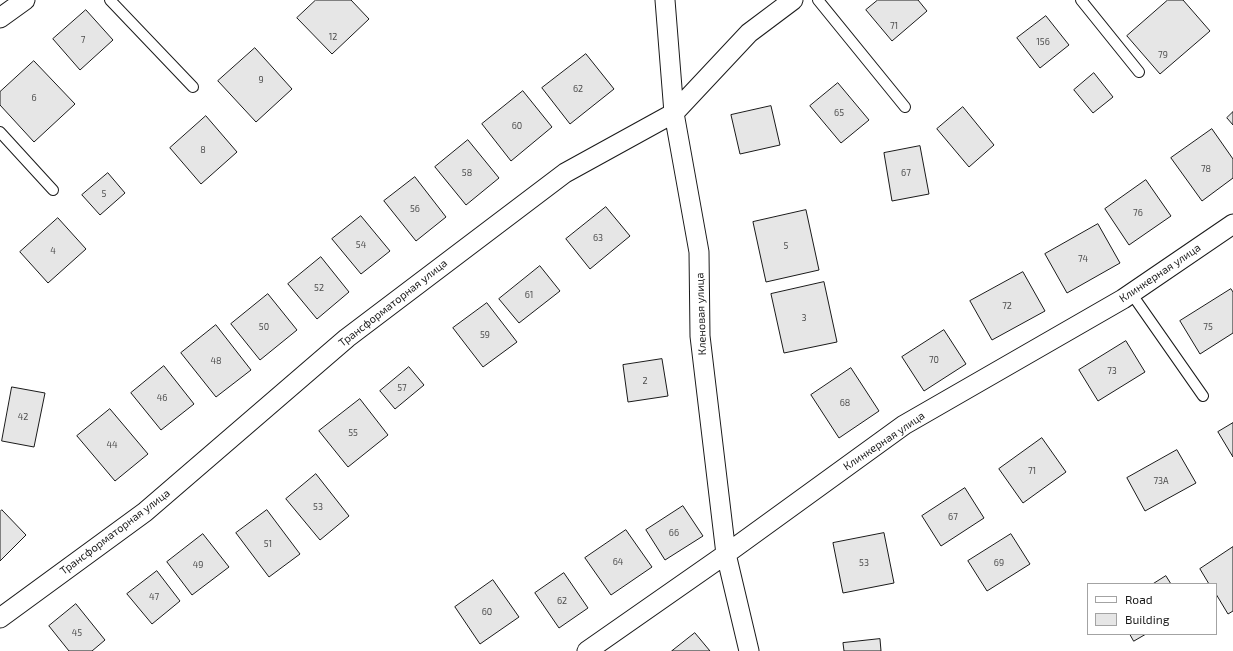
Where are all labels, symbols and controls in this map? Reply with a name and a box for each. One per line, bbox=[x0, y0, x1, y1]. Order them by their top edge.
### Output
house number: 71 bbox=[890, 21, 898, 31]
house number: 12 bbox=[329, 32, 337, 42]
house number: 7 bbox=[81, 35, 85, 45]
house number: 156 bbox=[1036, 37, 1050, 47]
house number: 79 bbox=[1158, 50, 1168, 60]
house number: 9 bbox=[258, 75, 264, 85]
house number: 62 bbox=[573, 84, 583, 94]
house number: 6 bbox=[31, 93, 37, 103]
house number: 65 bbox=[834, 108, 844, 118]
house number: 60 bbox=[512, 121, 522, 131]
house number: 8 bbox=[200, 145, 206, 155]
house number: 78 bbox=[1201, 164, 1211, 174]
house number: 58 bbox=[462, 168, 472, 178]
house number: 67 bbox=[901, 168, 911, 178]
house number: 5 bbox=[102, 189, 106, 199]
house number: 56 bbox=[410, 204, 420, 214]
house number: 76 bbox=[1133, 208, 1143, 218]
house number: 63 bbox=[593, 233, 603, 243]
house number: 54 bbox=[356, 240, 366, 250]
house number: 5 bbox=[784, 241, 788, 251]
street label: Клинкерная улица bbox=[1117, 241, 1203, 305]
house number: 4 bbox=[50, 246, 56, 256]
house number: 74 bbox=[1078, 254, 1088, 264]
street label: Трансформаторная улица bbox=[336, 256, 450, 350]
street label: Кленовая улица bbox=[693, 272, 709, 356]
house number: 52 bbox=[314, 283, 324, 293]
house number: 61 bbox=[525, 290, 533, 300]
house number: 72 bbox=[1002, 301, 1012, 311]
house number: 3 bbox=[801, 313, 807, 323]
house number: 50 bbox=[259, 322, 269, 332]
house number: 75 bbox=[1203, 322, 1213, 332]
house number: 59 bbox=[480, 330, 490, 340]
house number: 70 bbox=[929, 355, 939, 365]
house number: 48 bbox=[211, 356, 221, 366]
house number: 73 bbox=[1107, 366, 1117, 376]
house number: 2 bbox=[642, 376, 648, 386]
house number: 57 bbox=[397, 383, 407, 393]
house number: 46 bbox=[157, 393, 167, 403]
house number: 68 bbox=[840, 398, 850, 408]
street label: Клинкерная улица bbox=[841, 409, 927, 473]
house number: 42 bbox=[18, 412, 28, 422]
house number: 55 bbox=[348, 428, 358, 438]
house number: 44 bbox=[106, 440, 118, 450]
house number: 71 bbox=[1028, 466, 1036, 476]
house number: 73А bbox=[1153, 476, 1169, 486]
street label: Трансформаторная улица bbox=[57, 486, 173, 578]
house number: 53 bbox=[313, 502, 323, 512]
house number: 67 bbox=[948, 512, 958, 522]
house number: 66 bbox=[669, 528, 679, 538]
house number: 51 bbox=[264, 539, 272, 549]
house number: 64 bbox=[613, 557, 623, 567]
house number: 53 bbox=[859, 558, 869, 568]
house number: 69 bbox=[994, 558, 1004, 568]
house number: 49 bbox=[193, 560, 203, 570]
legend bbox=[1087, 583, 1217, 635]
house number: 47 bbox=[149, 592, 159, 602]
text: Road bbox=[1125, 592, 1153, 606]
house number: 62 bbox=[557, 596, 567, 606]
house number: 60 bbox=[482, 607, 492, 617]
text: Building bbox=[1125, 612, 1169, 626]
house number: 45 bbox=[72, 628, 82, 638]

